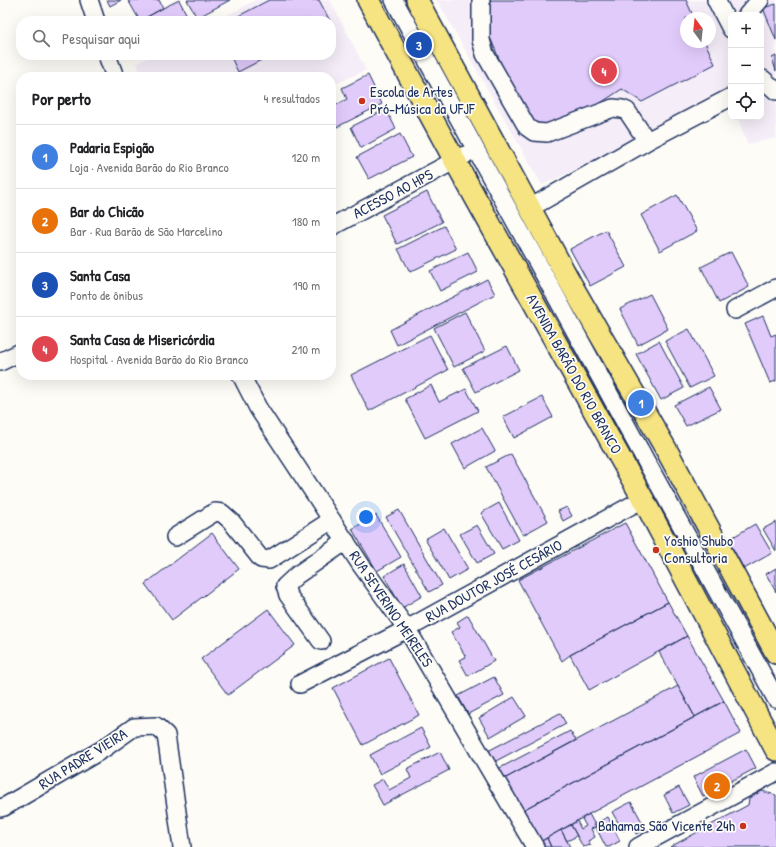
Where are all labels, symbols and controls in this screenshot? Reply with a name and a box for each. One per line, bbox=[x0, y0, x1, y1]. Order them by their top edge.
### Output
north arrow bbox=[680, 12, 716, 48]
map controls bbox=[728, 12, 764, 120]
button: + bbox=[728, 12, 764, 48]
search box bbox=[16, 16, 336, 60]
icon: search bbox=[30, 27, 52, 49]
text: Pesquisar aqui bbox=[62, 28, 140, 49]
pin: 3 bbox=[406, 30, 432, 60]
button: − bbox=[728, 48, 764, 84]
pin: 4 bbox=[591, 56, 617, 86]
place label: Escola de Artes Pró-Música da UFJF bbox=[370, 81, 475, 119]
button: locate bbox=[728, 84, 764, 120]
text: Por perto bbox=[32, 87, 91, 110]
text: 4 resultados bbox=[263, 89, 320, 107]
marker: Escola de Artes Pró-Música da UFJF bbox=[357, 96, 367, 106]
text: Padaria Espigão bbox=[70, 137, 154, 158]
text: 1 bbox=[43, 148, 47, 166]
text: 120 m bbox=[292, 148, 320, 166]
text: Loja · Avenida Barão do Rio Branco bbox=[70, 158, 229, 176]
street label: ACESSO AO HPS bbox=[349, 164, 437, 223]
text: Bar do Chicão bbox=[70, 201, 144, 222]
text: 2 bbox=[42, 212, 48, 230]
text: 180 m bbox=[292, 212, 320, 230]
text: Bar · Rua Barão de São Marcelino bbox=[70, 222, 223, 240]
text: Santa Casa bbox=[70, 265, 130, 286]
text: 3 bbox=[42, 276, 48, 294]
text: 190 m bbox=[293, 276, 320, 294]
text: Ponto de ônibus bbox=[70, 286, 143, 304]
street label: AVENIDA BARÃO DO RIO BRANCO bbox=[522, 290, 627, 458]
text: Santa Casa de Misericórdia bbox=[70, 329, 214, 350]
text: 4 bbox=[43, 340, 47, 358]
text: 210 m bbox=[292, 340, 320, 358]
text: Hospital · Avenida Barão do Rio Branco bbox=[70, 350, 248, 368]
pin: 1 bbox=[628, 388, 654, 418]
your location bbox=[356, 507, 376, 527]
place label: Yoshio Shubo Consultoria bbox=[664, 530, 733, 568]
street label: RUA DOUTOR JOSÉ CESÁRIO bbox=[421, 534, 566, 627]
marker: Yoshio Shubo Consultoria bbox=[651, 545, 661, 555]
street label: RUA SEVERINO MEIRELES bbox=[345, 546, 438, 671]
street label: RUA PADRE VIEIRA bbox=[35, 723, 132, 794]
pin: 2 bbox=[704, 771, 730, 801]
place label: Bahamas São Vicente 24h bbox=[598, 815, 735, 836]
marker: Bahamas São Vicente 24h bbox=[738, 821, 748, 831]

